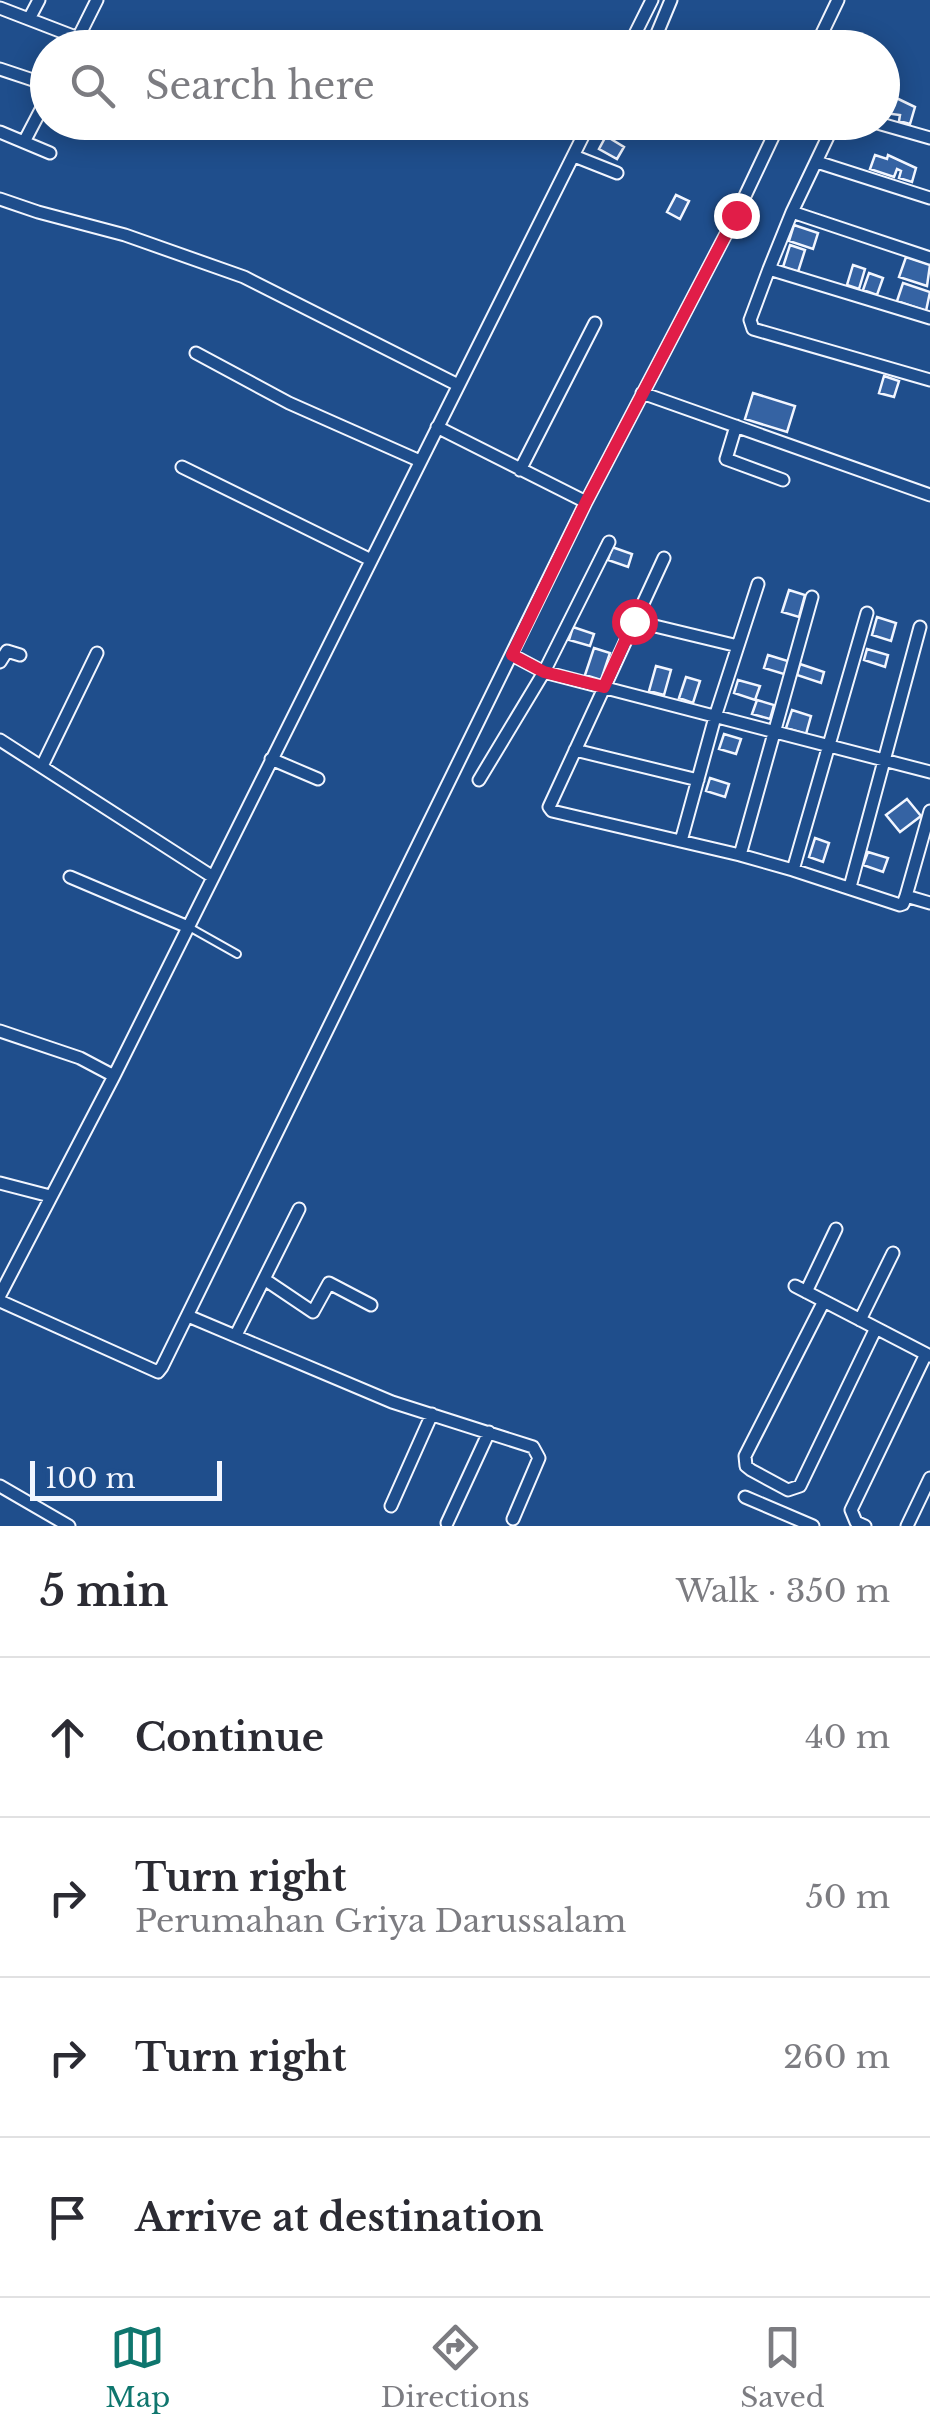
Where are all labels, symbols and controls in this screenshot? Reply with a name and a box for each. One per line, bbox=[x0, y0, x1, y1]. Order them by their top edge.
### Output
search box bbox=[30, 30, 900, 140]
icon: search bbox=[65, 58, 120, 113]
text: Search here bbox=[145, 62, 375, 109]
route end bbox=[714, 193, 760, 239]
route start bbox=[612, 599, 658, 645]
scale bar bbox=[30, 1456, 222, 1500]
text: 100 m bbox=[45, 1461, 136, 1496]
text: 5 min bbox=[40, 1565, 168, 1617]
text: Walk · 350 m bbox=[676, 1571, 890, 1611]
icon: ahead bbox=[40, 1710, 95, 1765]
text: Continue bbox=[135, 1714, 324, 1761]
text: 40 m bbox=[805, 1717, 890, 1757]
text: Turn right bbox=[135, 1854, 346, 1901]
icon: right bbox=[40, 1870, 95, 1925]
text: 50 m bbox=[805, 1877, 890, 1917]
text: Perumahan Griya Darussalam bbox=[135, 1901, 626, 1941]
icon: right bbox=[40, 2030, 95, 2085]
text: Turn right bbox=[135, 2034, 346, 2081]
text: 260 m bbox=[783, 2037, 890, 2077]
icon: arrive bbox=[40, 2190, 95, 2245]
text: Arrive at destination bbox=[135, 2194, 544, 2241]
tab: Map bbox=[105, 2320, 170, 2415]
tab: Directions bbox=[381, 2320, 530, 2415]
tab: Saved bbox=[740, 2320, 825, 2415]

